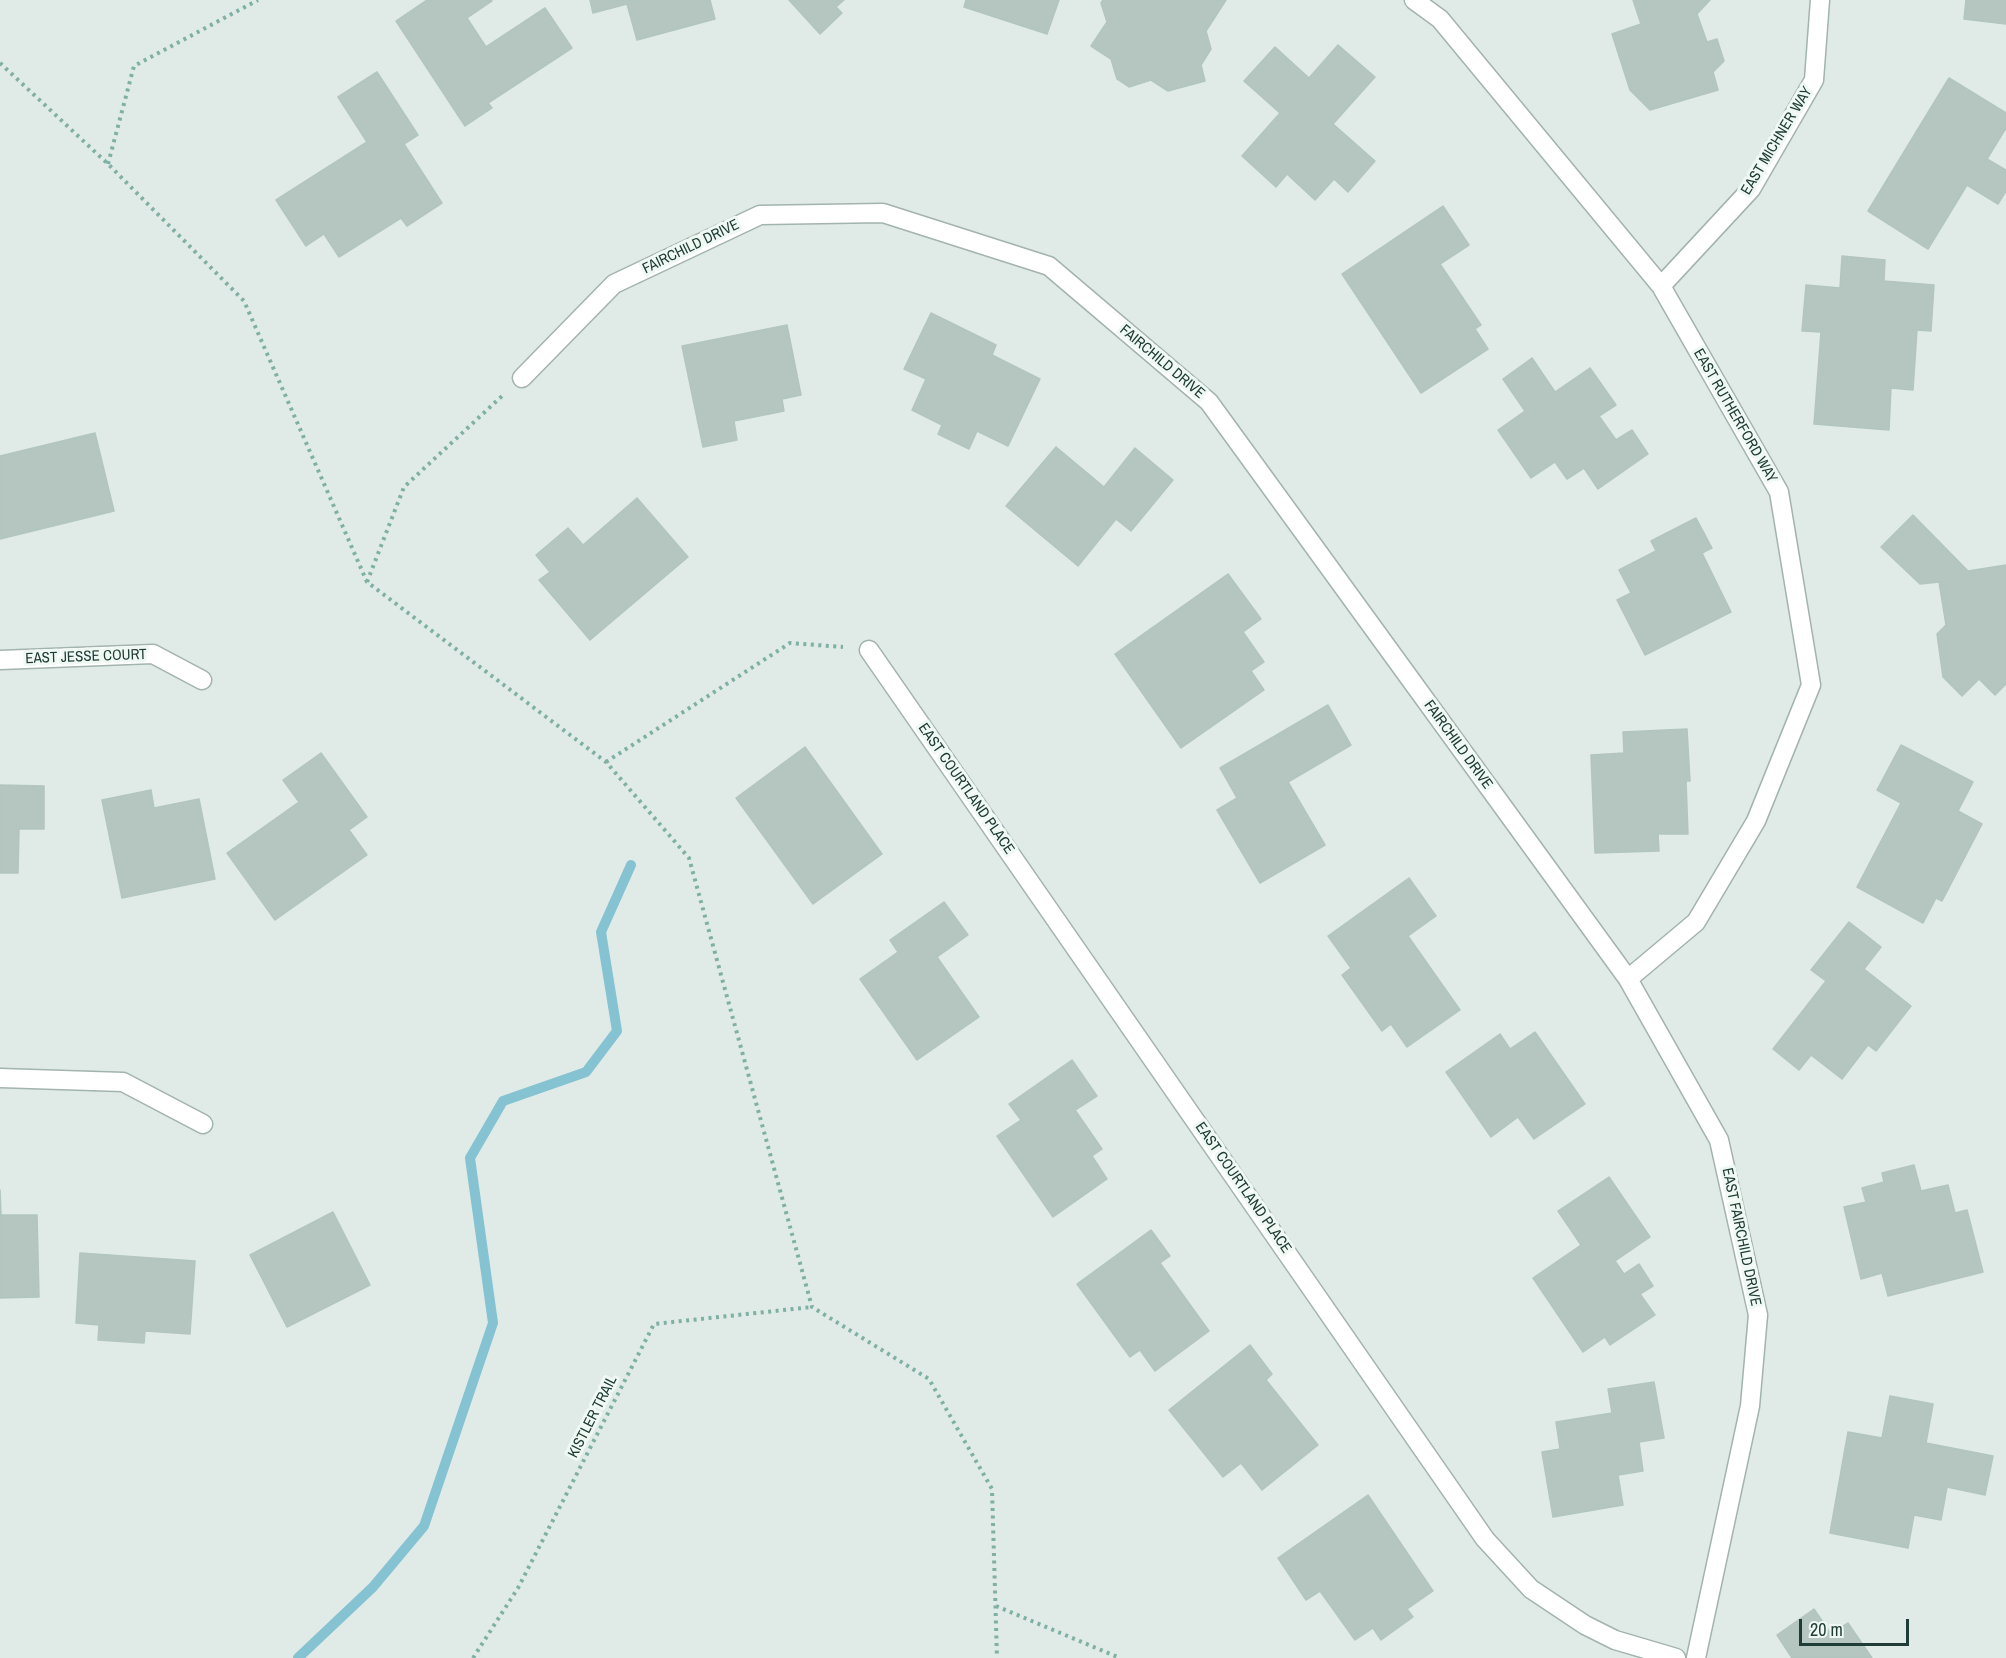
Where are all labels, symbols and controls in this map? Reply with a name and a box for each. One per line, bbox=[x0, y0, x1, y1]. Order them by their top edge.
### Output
street label: EAST MICHNER WAY bbox=[1738, 84, 1816, 198]
street label: FAIRCHILD DRIVE bbox=[640, 216, 742, 278]
street label: FAIRCHILD DRIVE bbox=[1116, 321, 1208, 403]
street label: EAST RUTHERFORD WAY bbox=[1689, 346, 1781, 486]
street label: EAST JESSE COURT bbox=[25, 646, 147, 668]
street label: FAIRCHILD DRIVE bbox=[1420, 697, 1496, 793]
street label: EAST COURTLAND PLACE bbox=[914, 720, 1018, 858]
street label: EAST COURTLAND PLACE bbox=[1191, 1119, 1295, 1257]
street label: EAST FAIRCHILD DRIVE bbox=[1718, 1166, 1764, 1308]
street label: KISTLER TRAIL bbox=[565, 1373, 621, 1461]
scale bar bbox=[1802, 1607, 1912, 1645]
text: 20 m bbox=[1810, 1617, 1843, 1642]

